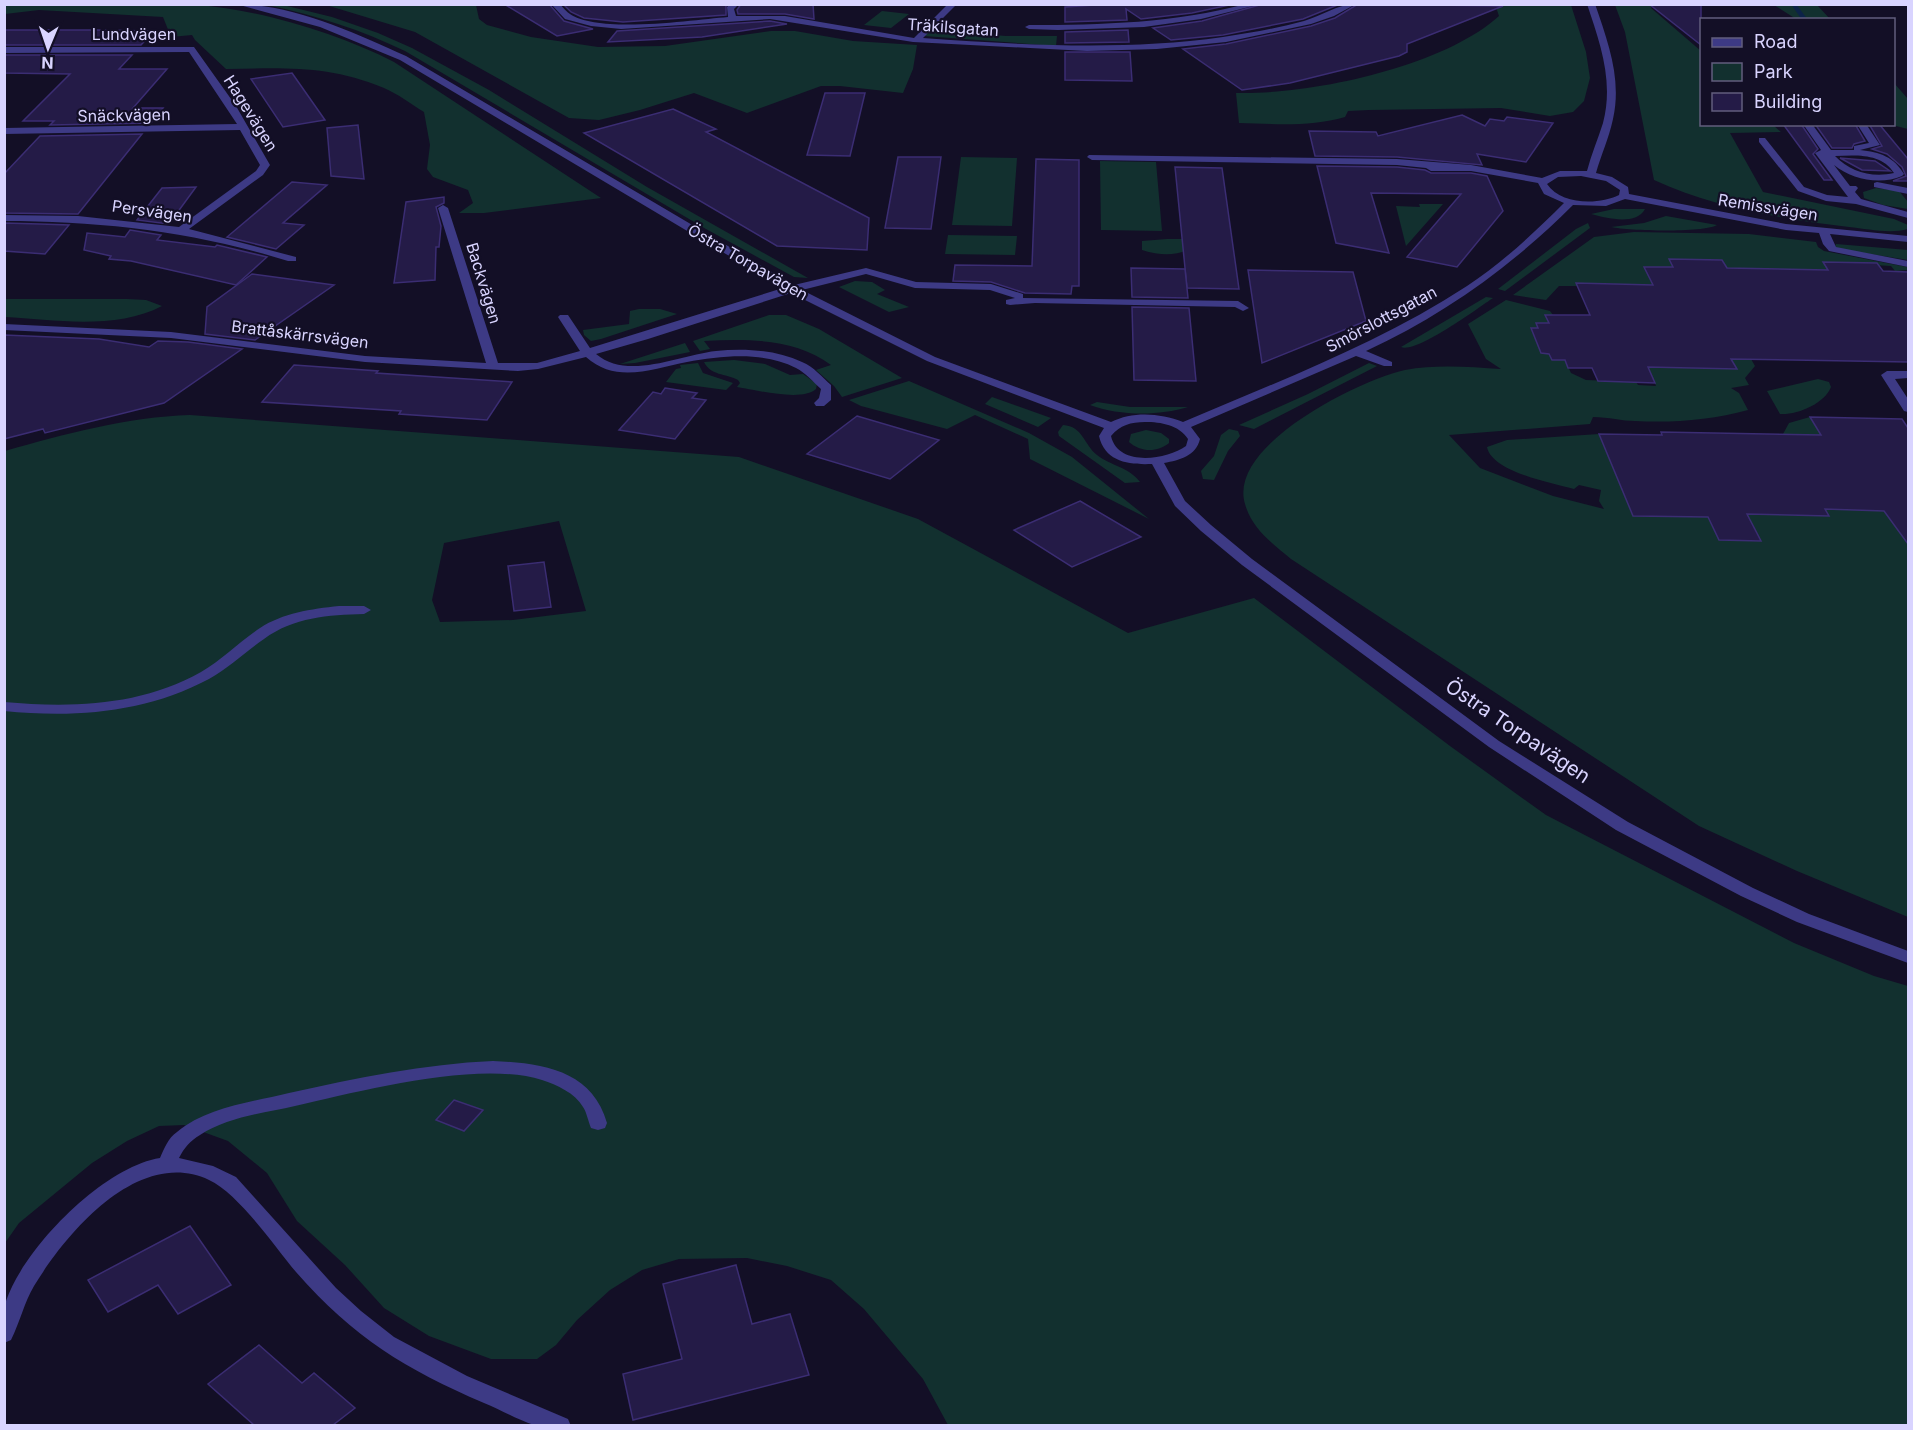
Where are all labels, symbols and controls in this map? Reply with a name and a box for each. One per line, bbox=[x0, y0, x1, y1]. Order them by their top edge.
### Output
street label: Träkilsgatan bbox=[906, 14, 1000, 40]
north arrow bbox=[18, 18, 78, 78]
legend bbox=[1700, 18, 1895, 126]
street label: Lundvägen bbox=[92, 24, 176, 44]
text: Road bbox=[1754, 31, 1797, 52]
text: N bbox=[41, 53, 54, 73]
text: Park bbox=[1754, 61, 1793, 82]
street label: Hagevägen bbox=[220, 71, 282, 155]
text: Building bbox=[1754, 91, 1822, 112]
street label: Snäckvägen bbox=[77, 104, 171, 126]
street label: Remissvägen bbox=[1717, 189, 1819, 225]
street label: Persvägen bbox=[111, 196, 193, 226]
street label: Östra Torpavägen bbox=[684, 219, 812, 305]
street label: Backvägen bbox=[462, 240, 506, 326]
street label: Smörslottsgatan bbox=[1322, 281, 1440, 357]
street label: Brattåskärrsvägen bbox=[230, 316, 370, 352]
street label: Östra Torpavägen bbox=[1441, 674, 1595, 788]

